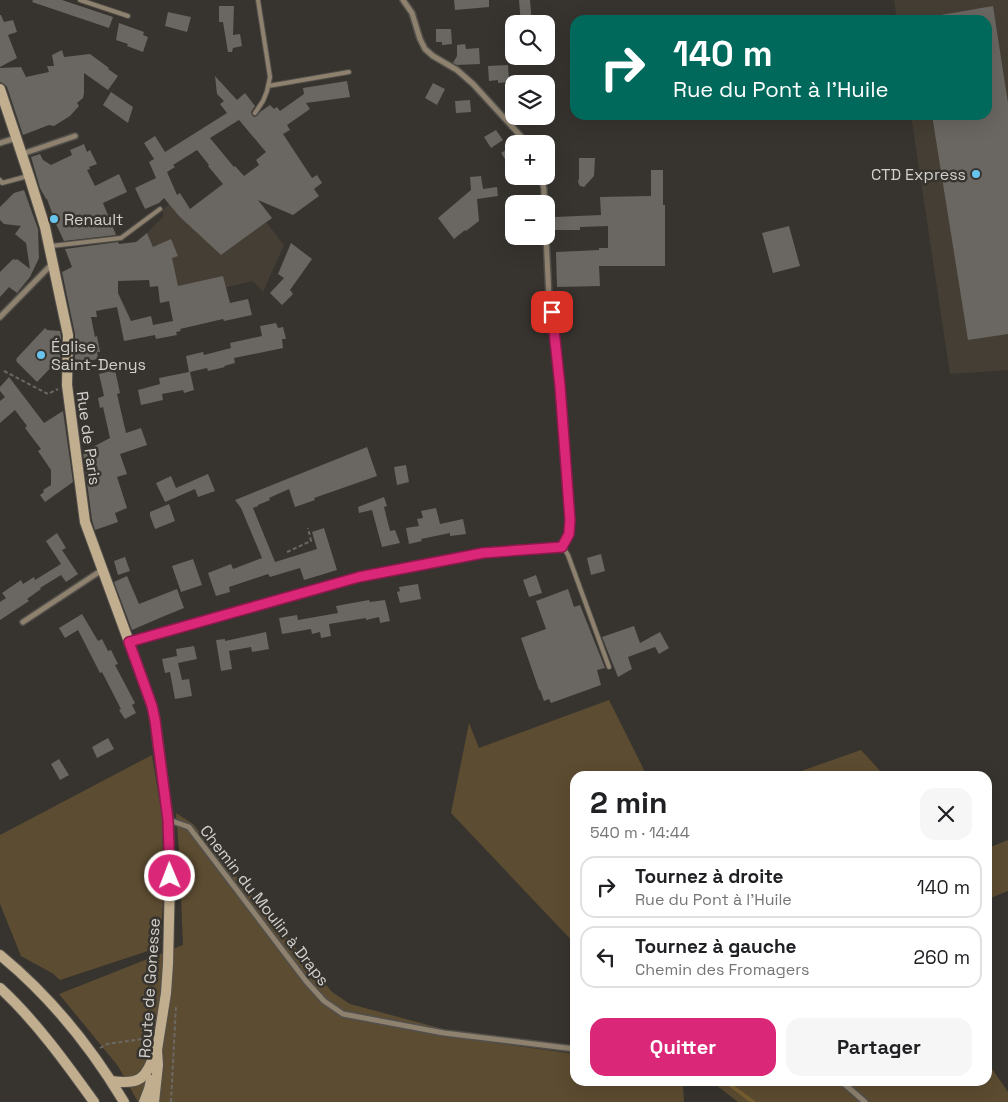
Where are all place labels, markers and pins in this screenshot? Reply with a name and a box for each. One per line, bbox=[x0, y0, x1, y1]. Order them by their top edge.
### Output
place label: CTD Express bbox=[871, 164, 966, 185]
marker: CTD Express bbox=[970, 168, 982, 180]
place label: Renault bbox=[64, 209, 123, 230]
marker: Renault bbox=[48, 213, 60, 225]
pin bbox=[531, 291, 573, 333]
place label: Église Saint-Denys bbox=[51, 336, 146, 375]
marker: Église Saint-Denys bbox=[35, 349, 47, 361]

